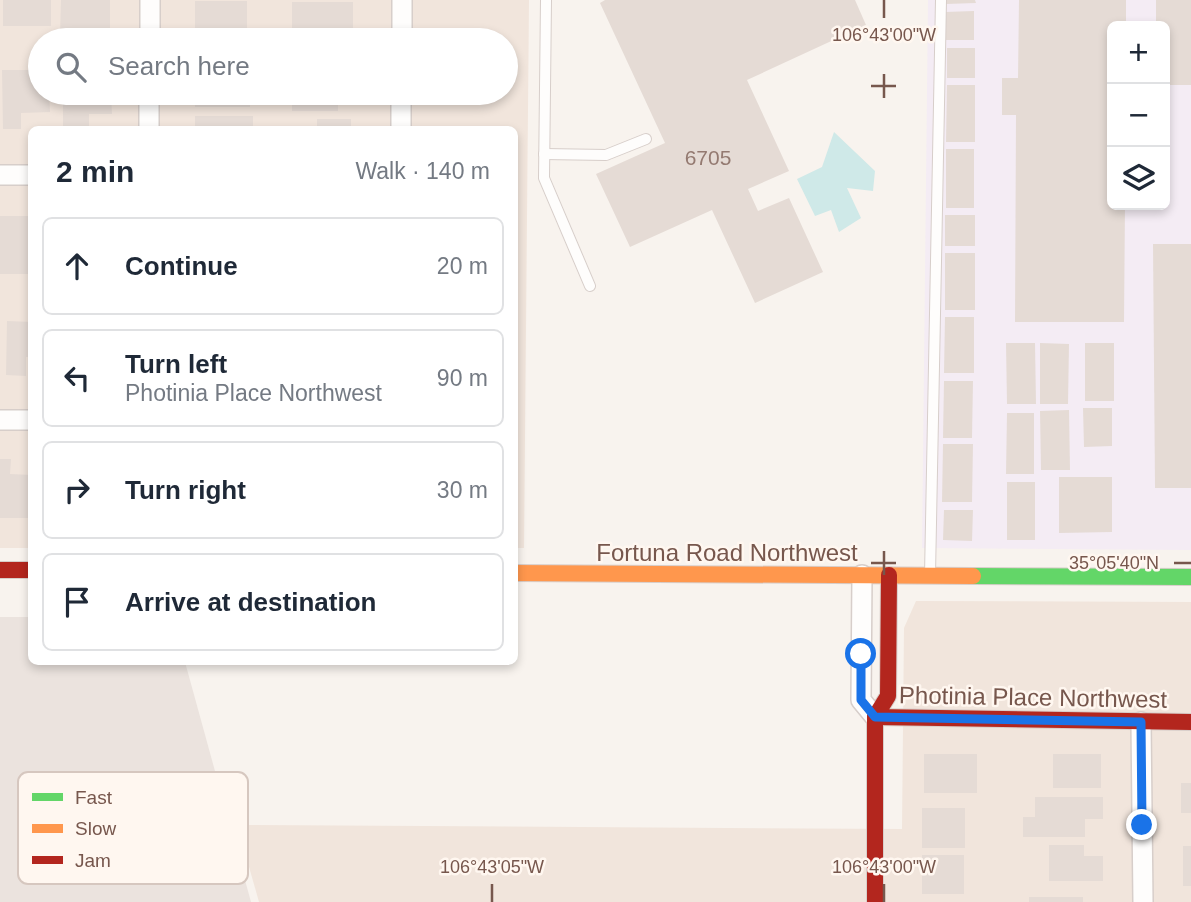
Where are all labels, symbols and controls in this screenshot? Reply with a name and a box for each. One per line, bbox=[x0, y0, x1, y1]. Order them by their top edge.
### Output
map controls bbox=[1107, 21, 1170, 210]
button: + bbox=[1107, 21, 1170, 84]
text: 106°43'00"W bbox=[832, 25, 936, 45]
search box bbox=[28, 28, 518, 105]
icon: search bbox=[52, 48, 90, 86]
text: Search here bbox=[108, 51, 250, 81]
button: − bbox=[1107, 84, 1170, 147]
house number: 6705 bbox=[685, 146, 731, 169]
button: layers bbox=[1107, 147, 1170, 210]
text: 2 min bbox=[56, 155, 134, 188]
text: Walk · 140 m bbox=[355, 158, 490, 184]
icon: ahead bbox=[58, 247, 96, 285]
text: Continue bbox=[125, 251, 238, 281]
text: 20 m bbox=[437, 253, 488, 279]
text: Turn left bbox=[125, 349, 227, 379]
icon: left bbox=[58, 359, 96, 397]
text: 90 m bbox=[437, 365, 488, 391]
text: Photinia Place Northwest bbox=[125, 380, 382, 406]
icon: right bbox=[58, 471, 96, 509]
text: Turn right bbox=[125, 475, 246, 505]
text: 30 m bbox=[437, 477, 488, 503]
street label: Fortuna Road Northwest bbox=[596, 539, 858, 566]
text: 35°05'40"N bbox=[1069, 553, 1159, 573]
icon: arrive bbox=[58, 583, 96, 621]
text: Arrive at destination bbox=[125, 587, 376, 617]
route start bbox=[845, 638, 876, 669]
street label: Photinia Place Northwest bbox=[899, 681, 1168, 713]
legend bbox=[18, 772, 248, 884]
text: Fast bbox=[75, 787, 113, 808]
route end bbox=[1126, 809, 1157, 840]
text: Slow bbox=[75, 818, 116, 839]
text: Jam bbox=[75, 850, 111, 871]
text: 106°43'05"W bbox=[440, 857, 544, 877]
text: 106°43'00"W bbox=[832, 857, 936, 877]

